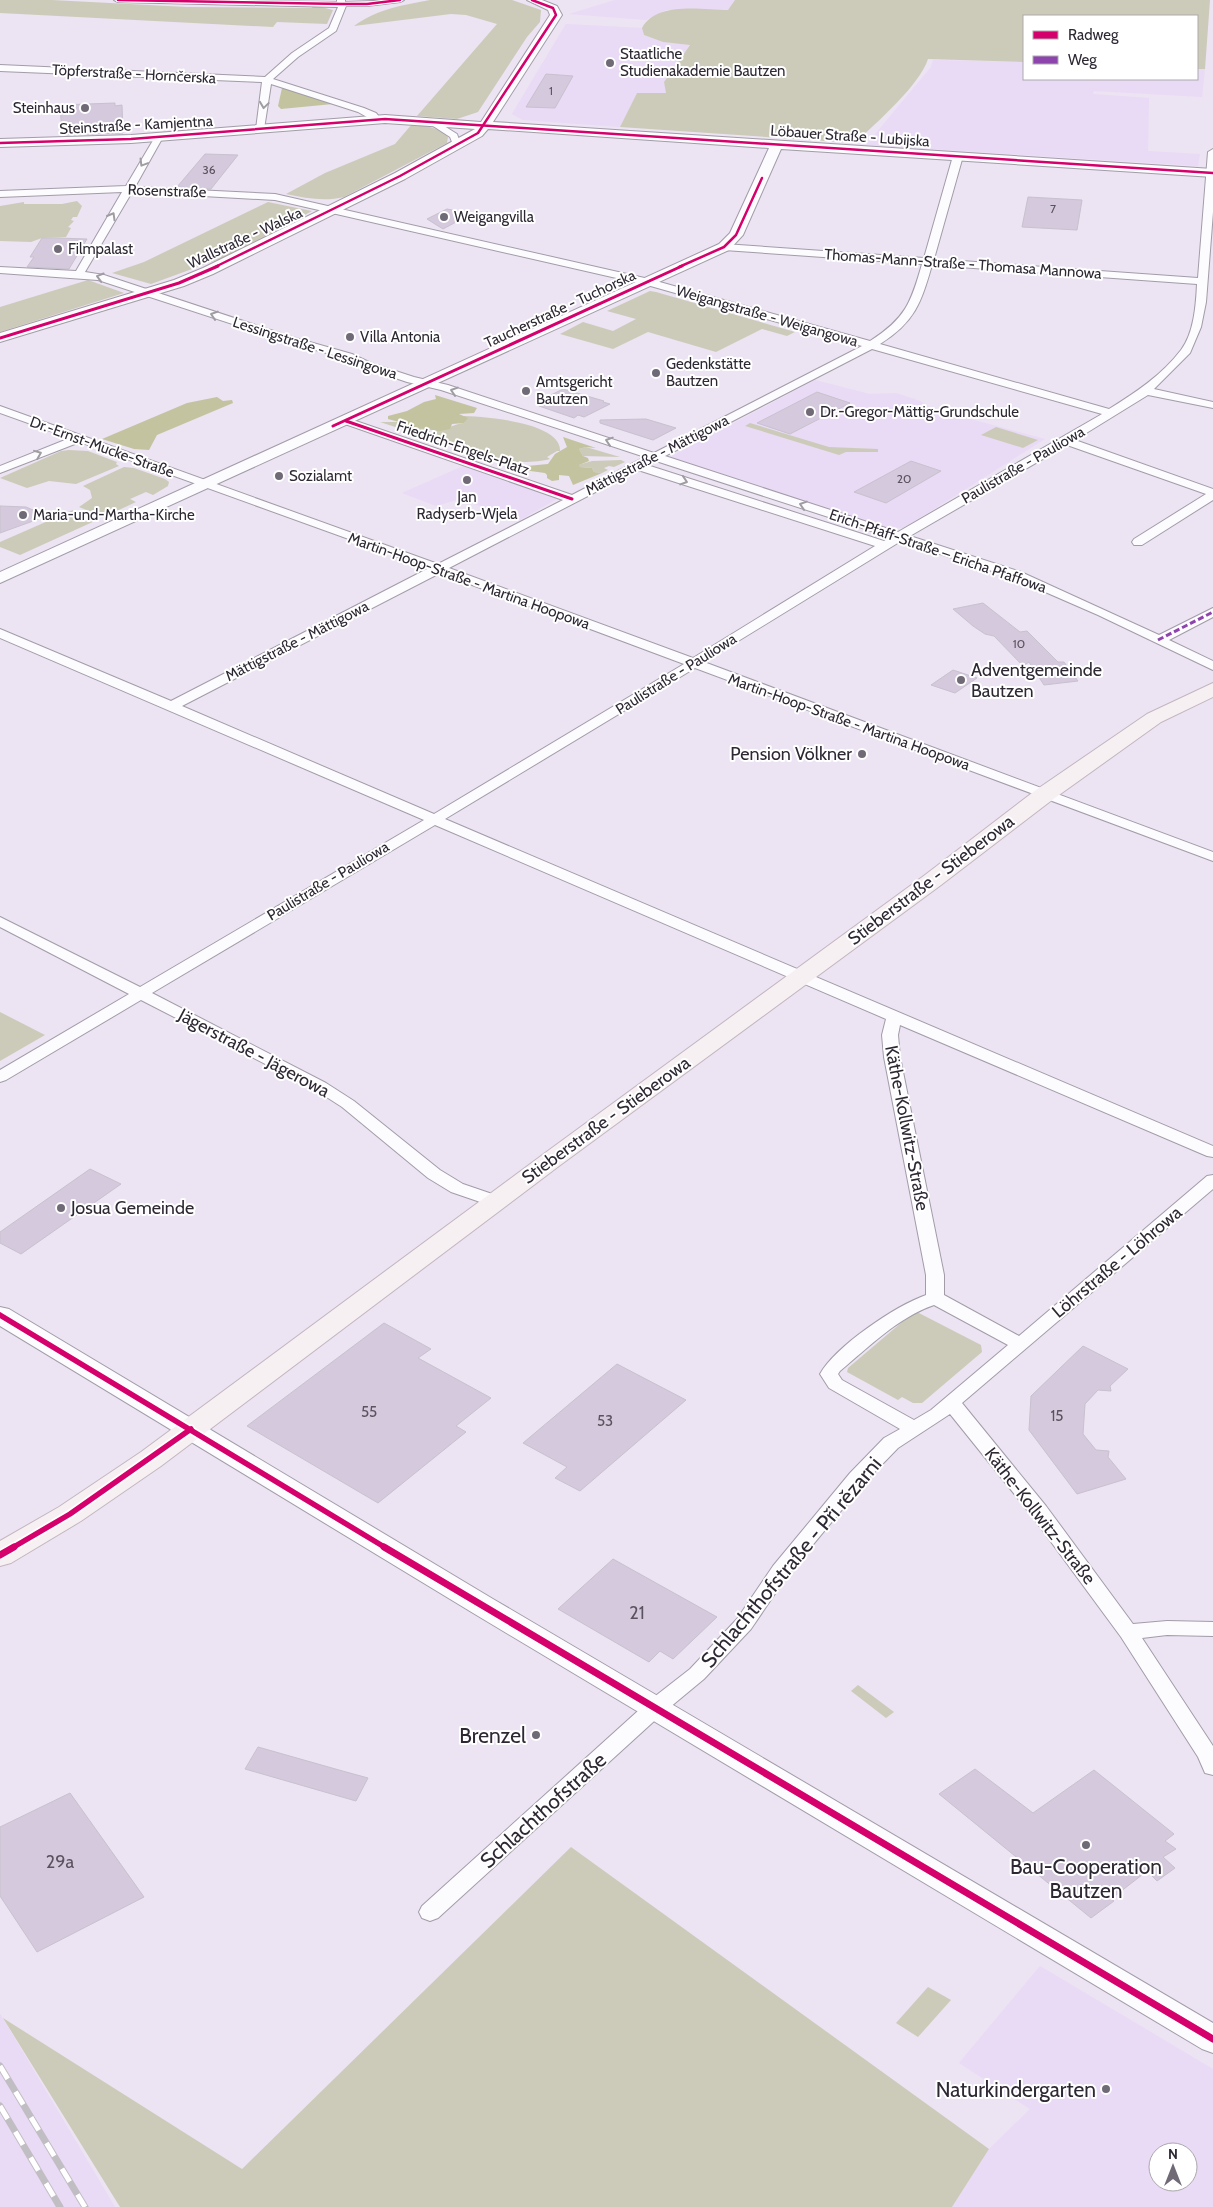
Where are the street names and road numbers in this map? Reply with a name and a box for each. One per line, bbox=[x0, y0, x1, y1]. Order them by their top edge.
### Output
street label: Töpferstraße - Hornčerska bbox=[52, 61, 217, 87]
street label: Steinstraße - Kamjentna bbox=[59, 112, 214, 138]
street label: Löbauer Straße - Lubijska bbox=[770, 121, 931, 151]
street label: Rosenstraße bbox=[127, 181, 207, 201]
street label: Wallstraße - Walska bbox=[185, 203, 306, 273]
street label: Thomas-Mann-Straße - Thomasa Mannowa bbox=[824, 245, 1103, 283]
street label: Taucherstraße - Tuchorska bbox=[482, 266, 639, 352]
street label: Weigangstraße - Weigangowa bbox=[674, 281, 861, 351]
street label: Lessingstraße - Lessingowa bbox=[231, 313, 400, 383]
street label: Mättigstraße - Mättigowa bbox=[582, 411, 732, 499]
street label: Dr.-Ernst-Mucke-Straße bbox=[27, 413, 177, 482]
street label: Friedrich-Engels-Platz bbox=[394, 417, 532, 479]
street label: Paulistraße - Pauliowa bbox=[958, 422, 1088, 508]
street label: Erich-Pfaff-Straße – Ericha Pfaffowa bbox=[827, 505, 1050, 597]
street label: Martin-Hoop-Straße - Martina Hoopowa bbox=[346, 529, 593, 633]
street label: Mättigstraße - Mättigowa bbox=[222, 597, 372, 685]
street label: Paulistraße - Pauliowa bbox=[612, 629, 740, 718]
street label: Martin-Hoop-Straße - Martina Hoopowa bbox=[726, 670, 973, 774]
street label: Stieberstraße - Stieberowa bbox=[843, 810, 1019, 950]
street label: Paulistraße - Pauliowa bbox=[264, 837, 393, 925]
street label: Jägerstraße - Jägerowa bbox=[174, 1003, 334, 1102]
street label: Käthe-Kollwitz-Straße bbox=[880, 1044, 934, 1212]
street label: Stieberstraße - Stieberowa bbox=[518, 1051, 695, 1188]
street label: Löhrstraße - Löhrowa bbox=[1048, 1201, 1187, 1323]
street label: Käthe-Kollwitz-Straße bbox=[980, 1443, 1100, 1589]
street label: Schlachthofstraße - Při rězarni bbox=[696, 1452, 886, 1672]
street label: Schlachthofstraße bbox=[475, 1747, 611, 1873]

